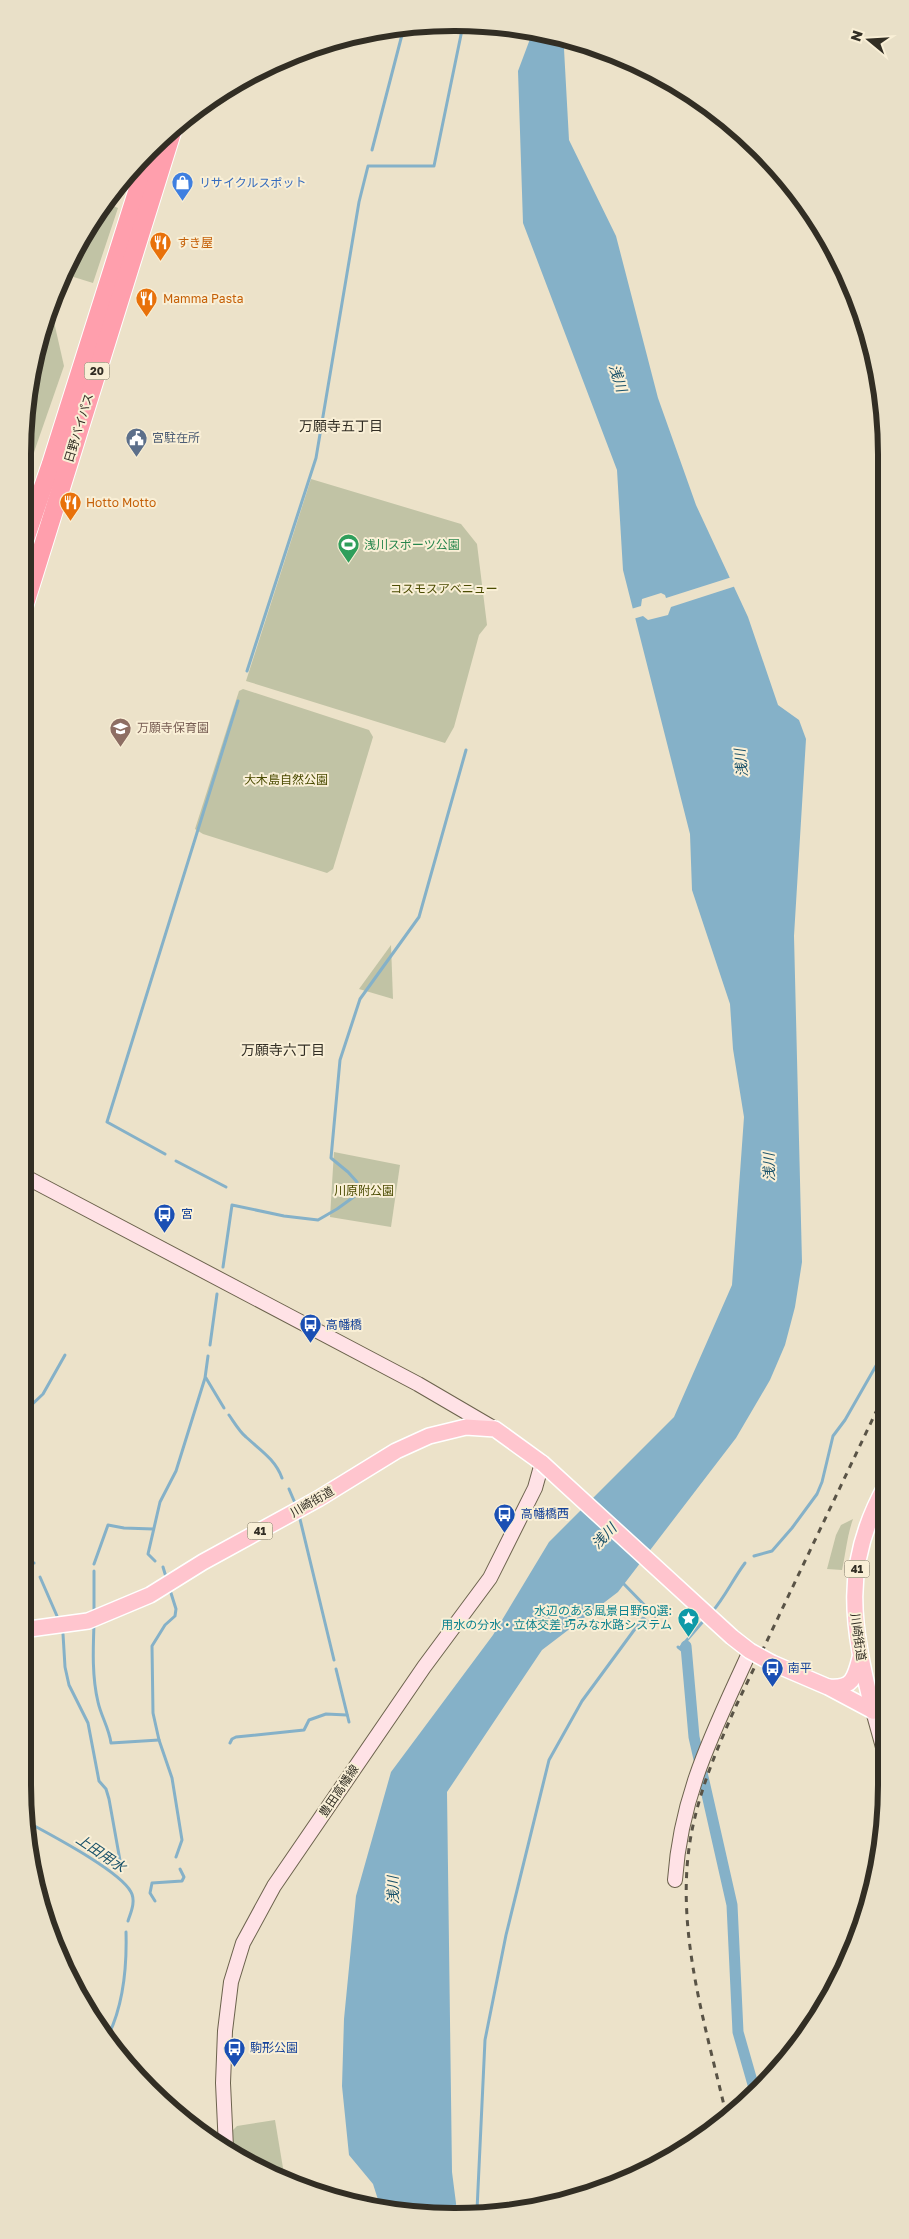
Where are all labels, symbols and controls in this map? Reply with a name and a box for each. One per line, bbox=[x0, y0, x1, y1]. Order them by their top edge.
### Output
north arrow bbox=[844, 15, 894, 65]
text: N bbox=[846, 28, 866, 44]
shop icon: リサイクルスポット bbox=[171, 171, 195, 202]
place label: リサイクルスポット bbox=[199, 175, 306, 190]
restaurant icon: すき屋 bbox=[149, 231, 173, 262]
place label: すき屋 bbox=[177, 235, 213, 250]
restaurant icon: Mamma Pasta bbox=[135, 287, 159, 318]
place label: Mamma Pasta bbox=[163, 291, 244, 306]
road number: 20 bbox=[84, 362, 110, 380]
water label: 浅川 bbox=[606, 362, 632, 396]
street label: 日野バイパス bbox=[61, 391, 96, 464]
district label: 万願寺五丁目 bbox=[299, 417, 383, 434]
public building icon: 宮駐在所 bbox=[124, 426, 148, 457]
place label: 宮駐在所 bbox=[152, 430, 200, 445]
restaurant icon: Hotto Motto bbox=[58, 491, 82, 522]
place label: Hotto Motto bbox=[86, 495, 156, 510]
sports icon: 浅川スポーツ公園 bbox=[336, 533, 360, 564]
place label: 浅川スポーツ公園 bbox=[364, 537, 460, 552]
park label: コスモスアベニュー bbox=[390, 581, 498, 596]
school or university icon: 万願寺保育園 bbox=[109, 716, 133, 747]
place label: 万願寺保育園 bbox=[137, 720, 209, 735]
water label: 浅川 bbox=[730, 746, 750, 778]
park label: 大木島自然公園 bbox=[244, 772, 328, 787]
district label: 万願寺六丁目 bbox=[241, 1041, 325, 1058]
water label: 浅川 bbox=[760, 1151, 777, 1181]
park label: 川原附公園 bbox=[334, 1183, 394, 1198]
bus stop icon: 宮 bbox=[153, 1202, 177, 1233]
place label: 宮 bbox=[181, 1206, 193, 1221]
bus stop icon: 高幡橋 bbox=[298, 1313, 322, 1344]
place label: 高幡橋 bbox=[326, 1317, 362, 1332]
street label: 川崎街道 bbox=[287, 1483, 336, 1520]
bus stop icon: 高幡橋西 bbox=[493, 1502, 517, 1533]
place label: 高幡橋西 bbox=[521, 1506, 569, 1521]
water label: 浅川 bbox=[588, 1518, 621, 1552]
road number: 41 bbox=[248, 1522, 272, 1540]
road number: 41 bbox=[844, 1560, 870, 1578]
place label: 水辺のある風景日野50選: 用水の分水・立体交差 巧みな水路システム bbox=[441, 1603, 672, 1632]
place icon: 水辺のある風景日野50選: 用水の分水・立体交差 巧みな水路システム bbox=[676, 1606, 700, 1637]
street label: 川崎街道 bbox=[848, 1612, 869, 1662]
bus stop icon: 南平 bbox=[760, 1656, 784, 1687]
place label: 南平 bbox=[788, 1660, 812, 1675]
street label: 豊田高幡線 bbox=[316, 1762, 362, 1820]
water label: 上田用水 bbox=[73, 1830, 131, 1876]
water label: 浅川 bbox=[384, 1874, 401, 1904]
bus stop icon: 駒形公園 bbox=[222, 2036, 246, 2067]
place label: 駒形公園 bbox=[250, 2040, 298, 2055]

